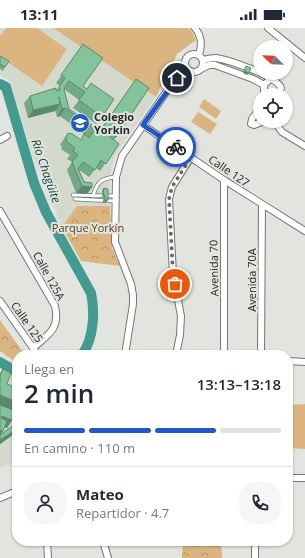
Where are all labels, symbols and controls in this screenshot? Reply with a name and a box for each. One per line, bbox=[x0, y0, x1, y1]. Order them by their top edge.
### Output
text: 13:11 bbox=[20, 4, 59, 24]
north arrow bbox=[253, 40, 293, 80]
map controls bbox=[253, 40, 293, 128]
pin bbox=[160, 61, 194, 95]
icon: home bbox=[166, 67, 188, 89]
button: locate bbox=[253, 88, 293, 128]
place label: Colegio Yorkin bbox=[94, 109, 134, 137]
school or university icon: Colegio Yorkin bbox=[69, 112, 91, 134]
courier bbox=[156, 127, 196, 167]
icon: bike bbox=[165, 136, 187, 158]
water label: Río Chagüite bbox=[28, 137, 65, 205]
street label: Calle 127 bbox=[206, 151, 253, 190]
park label: Parque Yorkín bbox=[52, 220, 124, 235]
street label: Avenida 70 bbox=[206, 240, 221, 296]
street label: Avenida 70A bbox=[244, 248, 259, 312]
street label: Calle 125A bbox=[30, 249, 69, 303]
pin bbox=[158, 267, 192, 301]
icon: bag bbox=[164, 273, 186, 295]
street label: Calle 125 bbox=[8, 298, 47, 345]
text: Llega en bbox=[24, 360, 74, 378]
text: 13:13–13:18 bbox=[197, 374, 281, 394]
text: 2 min bbox=[24, 375, 94, 411]
text: En camino · 110 m bbox=[24, 439, 135, 457]
button: person bbox=[24, 482, 66, 524]
button: phone bbox=[239, 482, 281, 524]
text: Mateo bbox=[76, 484, 124, 504]
text: Repartidor · 4.7 bbox=[76, 504, 169, 522]

